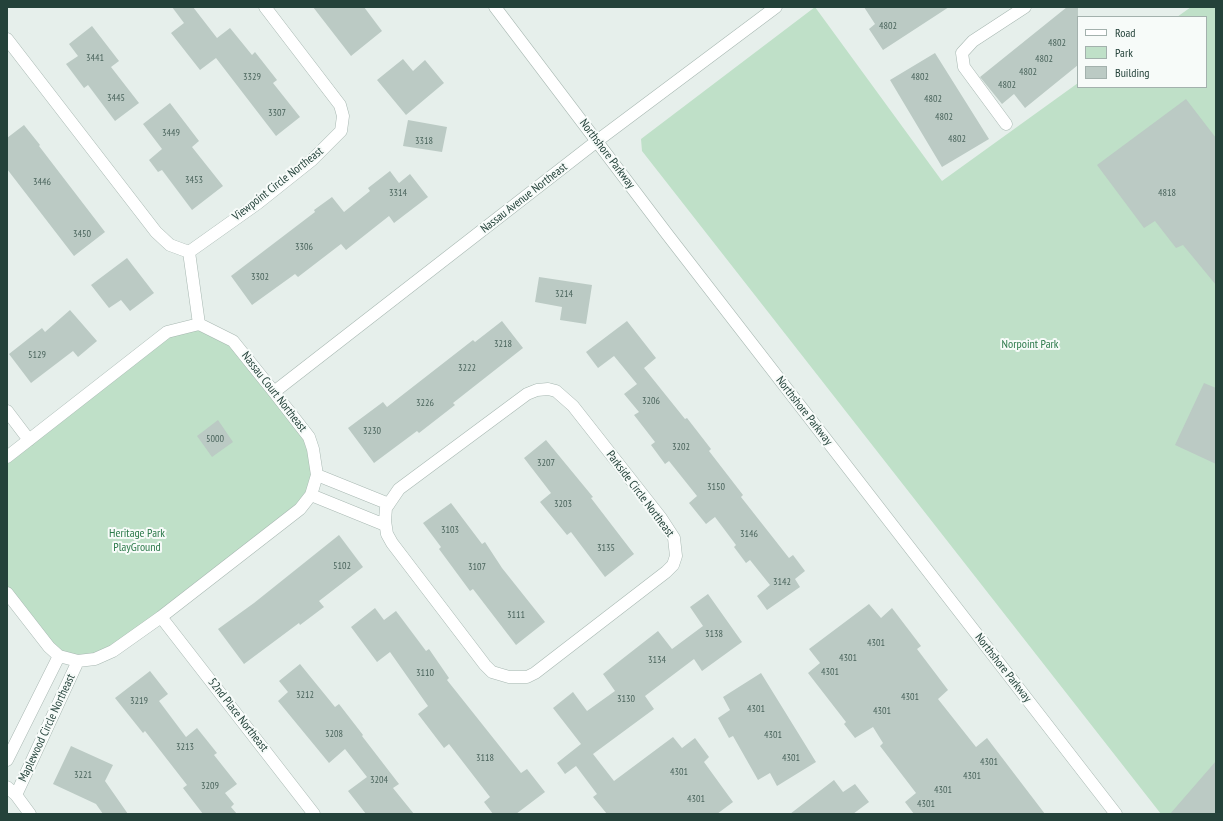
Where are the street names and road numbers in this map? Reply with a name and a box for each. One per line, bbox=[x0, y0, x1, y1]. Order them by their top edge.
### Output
street label: Northshore Parkway bbox=[576, 116, 638, 192]
street label: Viewpoint Circle Northeast bbox=[230, 144, 326, 224]
street label: Nassau Avenue Northeast bbox=[478, 160, 570, 236]
street label: Nassau Court Northeast bbox=[238, 349, 310, 435]
street label: Northshore Parkway bbox=[773, 374, 835, 448]
street label: Parkside Circle Northeast bbox=[603, 448, 677, 540]
street label: Northshore Parkway bbox=[972, 631, 1034, 705]
street label: Maplewood Circle Northeast bbox=[16, 672, 78, 784]
street label: 52nd Place Northeast bbox=[205, 675, 271, 755]

